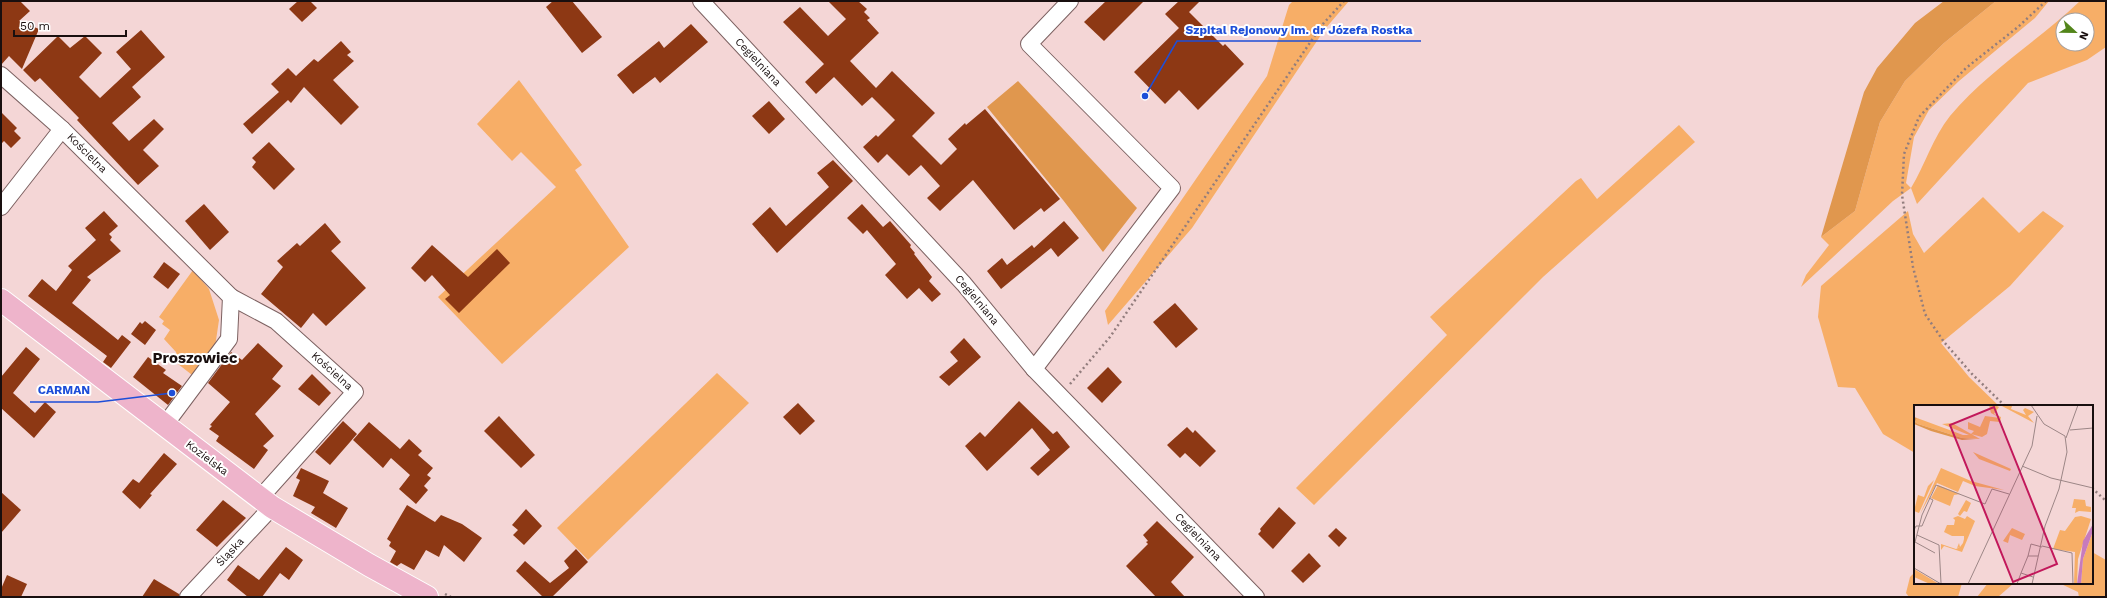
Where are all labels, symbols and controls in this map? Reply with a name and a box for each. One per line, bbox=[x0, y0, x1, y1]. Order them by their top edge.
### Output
scale bar bbox=[14, 12, 126, 38]
north arrow bbox=[2055, 12, 2095, 52]
callout: Szpital Rejonowy im. dr Józefa Rostka bbox=[1177, 17, 1421, 41]
text: 50 m bbox=[20, 19, 50, 33]
text: Szpital Rejonowy im. dr Józefa Rostka bbox=[1185, 23, 1413, 37]
text: N bbox=[2076, 29, 2091, 42]
street label: Cegielniana bbox=[732, 35, 784, 89]
street label: Kościelna bbox=[64, 130, 110, 176]
street label: Cegielniana bbox=[952, 272, 1002, 328]
district label: Proszowiec bbox=[153, 349, 238, 367]
street label: Kościelna bbox=[309, 349, 355, 393]
callout: CARMAN bbox=[30, 378, 98, 402]
text: CARMAN bbox=[38, 383, 90, 397]
inset map bbox=[1914, 405, 2093, 584]
street label: Kozielska bbox=[183, 438, 231, 478]
street label: Cegielniana bbox=[1172, 510, 1224, 564]
street label: Śląska bbox=[213, 534, 247, 569]

